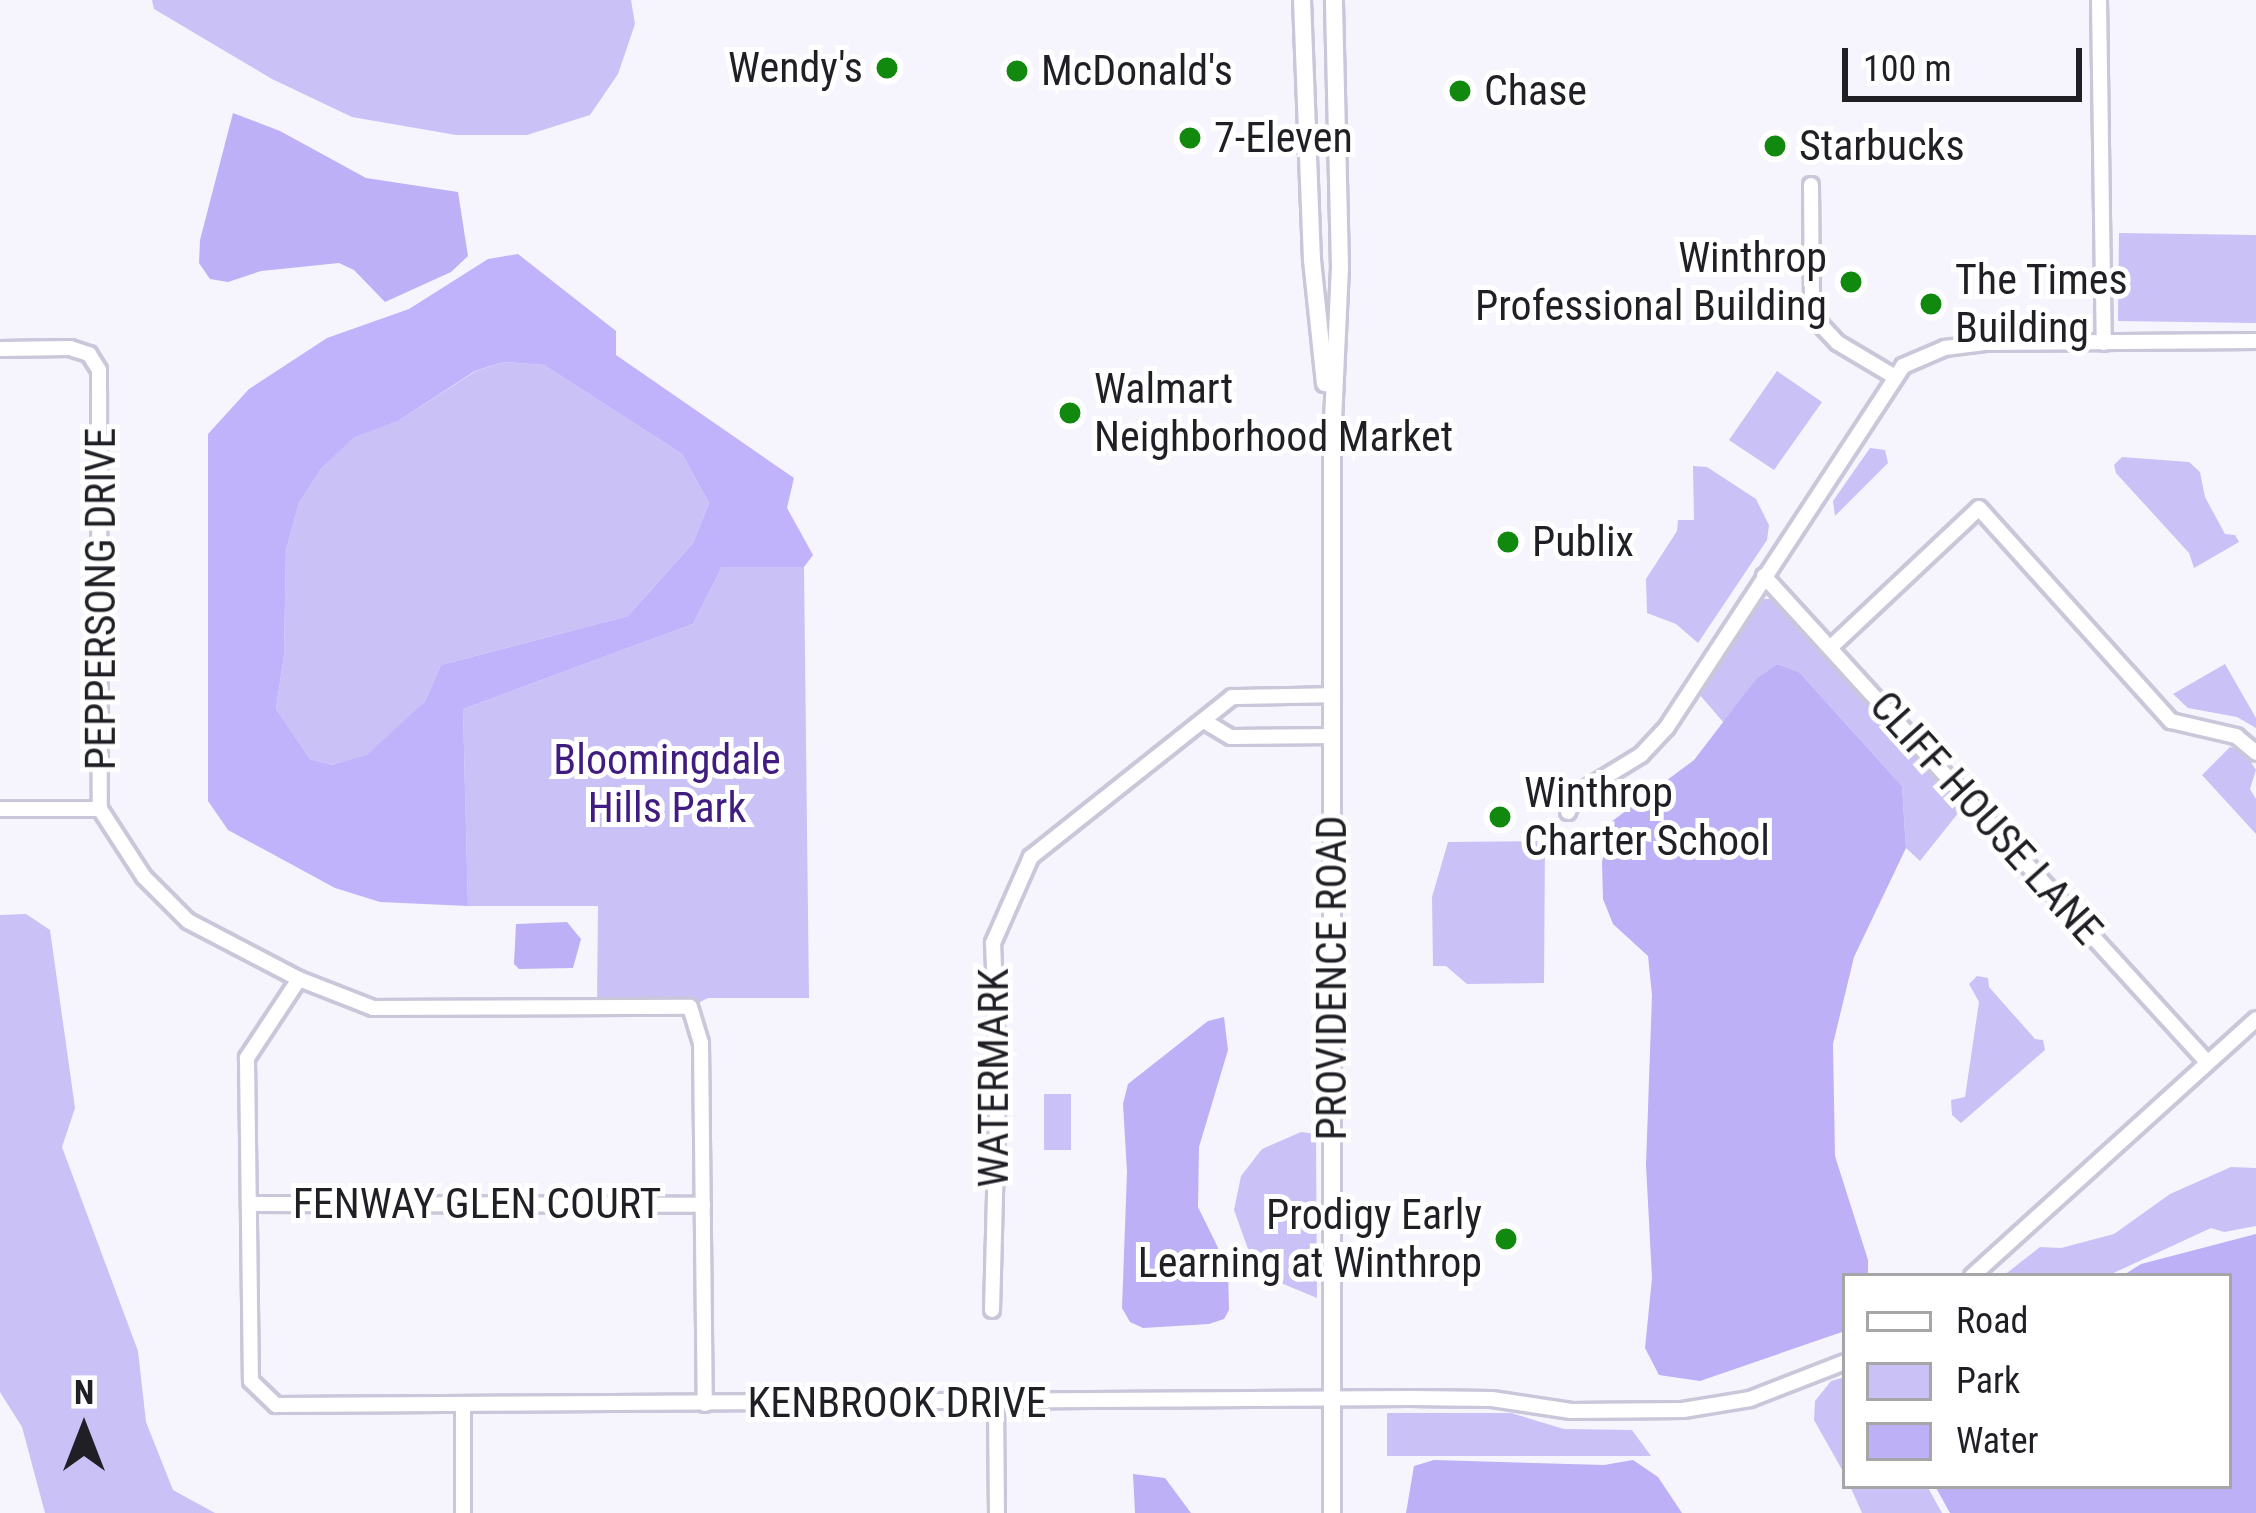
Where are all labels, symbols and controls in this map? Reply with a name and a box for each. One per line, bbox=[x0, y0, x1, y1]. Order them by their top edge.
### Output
scale bar bbox=[1848, 24, 2088, 98]
place label: Wendy's bbox=[728, 43, 863, 93]
place label: McDonald's bbox=[1041, 46, 1233, 96]
text: 100 m bbox=[1863, 48, 1952, 90]
marker: Wendy's bbox=[874, 55, 900, 81]
marker: McDonald's bbox=[1004, 58, 1030, 84]
place label: Chase bbox=[1484, 66, 1587, 116]
marker: Chase bbox=[1447, 78, 1473, 104]
place label: 7-Eleven bbox=[1214, 113, 1353, 163]
place label: Starbucks bbox=[1799, 121, 1965, 171]
marker: 7-Eleven bbox=[1177, 125, 1203, 151]
marker: Starbucks bbox=[1762, 133, 1788, 159]
place label: Winthrop Professional Building bbox=[1475, 233, 1827, 332]
place label: The Times Building bbox=[1955, 255, 2128, 354]
marker: Winthrop Professional Building bbox=[1838, 269, 1864, 295]
marker: The Times Building bbox=[1918, 291, 1944, 317]
place label: Walmart Neighborhood Market bbox=[1094, 364, 1453, 462]
marker: Walmart Neighborhood Market bbox=[1057, 400, 1083, 426]
street label: PEPPERSONG DRIVE bbox=[76, 428, 126, 770]
place label: Publix bbox=[1532, 517, 1634, 567]
marker: Publix bbox=[1495, 529, 1521, 555]
street label: CLIFF HOUSE LANE bbox=[1859, 681, 2113, 955]
park label: Bloomingdale Hills Park bbox=[553, 735, 781, 834]
place label: Winthrop Charter School bbox=[1524, 768, 1770, 866]
marker: Winthrop Charter School bbox=[1487, 804, 1513, 830]
street label: PROVIDENCE ROAD bbox=[1307, 816, 1357, 1140]
street label: WATERMARK bbox=[969, 968, 1019, 1188]
street label: FENWAY GLEN COURT bbox=[293, 1179, 661, 1229]
place label: Prodigy Early Learning at Winthrop bbox=[1138, 1190, 1482, 1288]
marker: Prodigy Early Learning at Winthrop bbox=[1493, 1226, 1519, 1252]
legend bbox=[1842, 1273, 2232, 1489]
text: Road bbox=[1956, 1300, 2028, 1342]
text: Park bbox=[1956, 1360, 2020, 1402]
north arrow bbox=[24, 1369, 144, 1489]
text: N bbox=[74, 1373, 94, 1412]
street label: KENBROOK DRIVE bbox=[747, 1378, 1047, 1428]
text: Water bbox=[1956, 1420, 2039, 1462]

